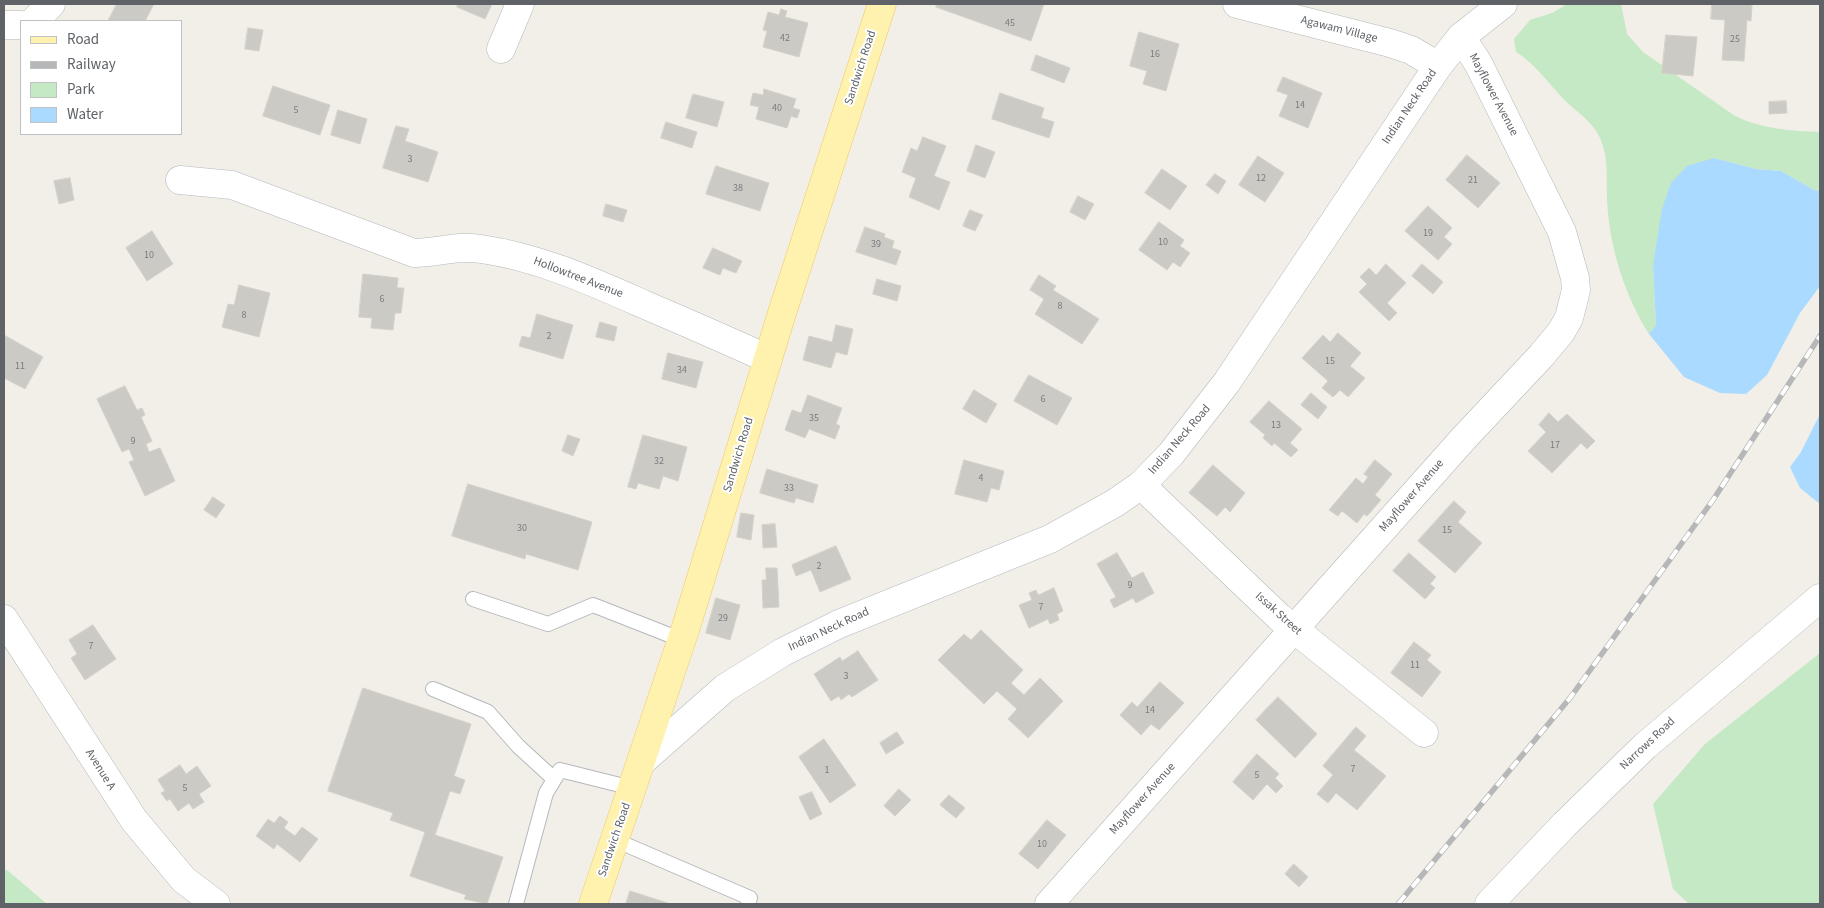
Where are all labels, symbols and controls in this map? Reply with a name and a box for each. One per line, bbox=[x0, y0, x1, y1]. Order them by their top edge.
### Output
street label: Agawam Village bbox=[1299, 14, 1379, 46]
house number: 45 bbox=[1005, 18, 1015, 30]
legend bbox=[20, 20, 182, 135]
text: Road bbox=[67, 29, 99, 50]
street label: Sandwich Road bbox=[842, 29, 880, 107]
house number: 42 bbox=[780, 33, 790, 45]
house number: 25 bbox=[1730, 34, 1740, 46]
house number: 16 bbox=[1150, 49, 1160, 61]
street label: Mayflower Avenue bbox=[1465, 51, 1521, 139]
text: Railway bbox=[67, 54, 116, 75]
street label: Indian Neck Road bbox=[1380, 67, 1440, 147]
text: Park bbox=[67, 79, 95, 100]
house number: 14 bbox=[1295, 100, 1305, 112]
house number: 40 bbox=[772, 103, 782, 115]
text: Water bbox=[67, 104, 103, 125]
house number: 5 bbox=[294, 105, 298, 117]
house number: 3 bbox=[408, 154, 412, 166]
house number: 12 bbox=[1256, 173, 1266, 185]
house number: 21 bbox=[1468, 175, 1478, 187]
house number: 38 bbox=[733, 183, 743, 195]
house number: 19 bbox=[1423, 228, 1433, 240]
house number: 10 bbox=[1158, 237, 1168, 249]
house number: 39 bbox=[871, 239, 881, 251]
house number: 10 bbox=[144, 250, 154, 262]
street label: Hollowtree Avenue bbox=[531, 254, 625, 302]
house number: 6 bbox=[380, 294, 384, 306]
house number: 8 bbox=[1058, 301, 1062, 313]
house number: 8 bbox=[242, 310, 246, 322]
house number: 2 bbox=[547, 331, 551, 343]
house number: 15 bbox=[1325, 356, 1335, 368]
house number: 11 bbox=[15, 361, 25, 373]
house number: 34 bbox=[677, 365, 687, 377]
house number: 6 bbox=[1041, 394, 1045, 406]
street label: Indian Neck Road bbox=[1146, 402, 1214, 478]
house number: 35 bbox=[809, 413, 819, 425]
street label: Sandwich Road bbox=[721, 416, 757, 494]
house number: 13 bbox=[1271, 420, 1281, 432]
house number: 9 bbox=[131, 436, 135, 448]
house number: 17 bbox=[1550, 440, 1560, 452]
house number: 32 bbox=[654, 456, 664, 468]
street label: Mayflower Avenue bbox=[1377, 457, 1447, 535]
house number: 4 bbox=[979, 473, 983, 485]
house number: 33 bbox=[784, 483, 794, 495]
house number: 30 bbox=[517, 523, 527, 535]
house number: 15 bbox=[1442, 525, 1452, 537]
house number: 2 bbox=[817, 561, 821, 573]
house number: 9 bbox=[1128, 580, 1132, 592]
street label: Issak Street bbox=[1252, 589, 1304, 639]
house number: 7 bbox=[1039, 602, 1043, 614]
street label: Indian Neck Road bbox=[786, 605, 872, 655]
house number: 29 bbox=[718, 613, 728, 625]
house number: 7 bbox=[89, 641, 93, 653]
house number: 11 bbox=[1410, 660, 1420, 672]
house number: 3 bbox=[844, 671, 848, 683]
house number: 14 bbox=[1145, 705, 1155, 717]
street label: Narrows Road bbox=[1617, 715, 1679, 773]
street label: Avenue A bbox=[82, 747, 118, 793]
street label: Mayflower Avenue bbox=[1107, 760, 1179, 838]
house number: 7 bbox=[1351, 764, 1355, 776]
house number: 1 bbox=[825, 765, 829, 777]
house number: 5 bbox=[1255, 770, 1259, 782]
house number: 5 bbox=[183, 783, 187, 795]
street label: Sandwich Road bbox=[596, 801, 634, 879]
house number: 10 bbox=[1037, 839, 1047, 851]

